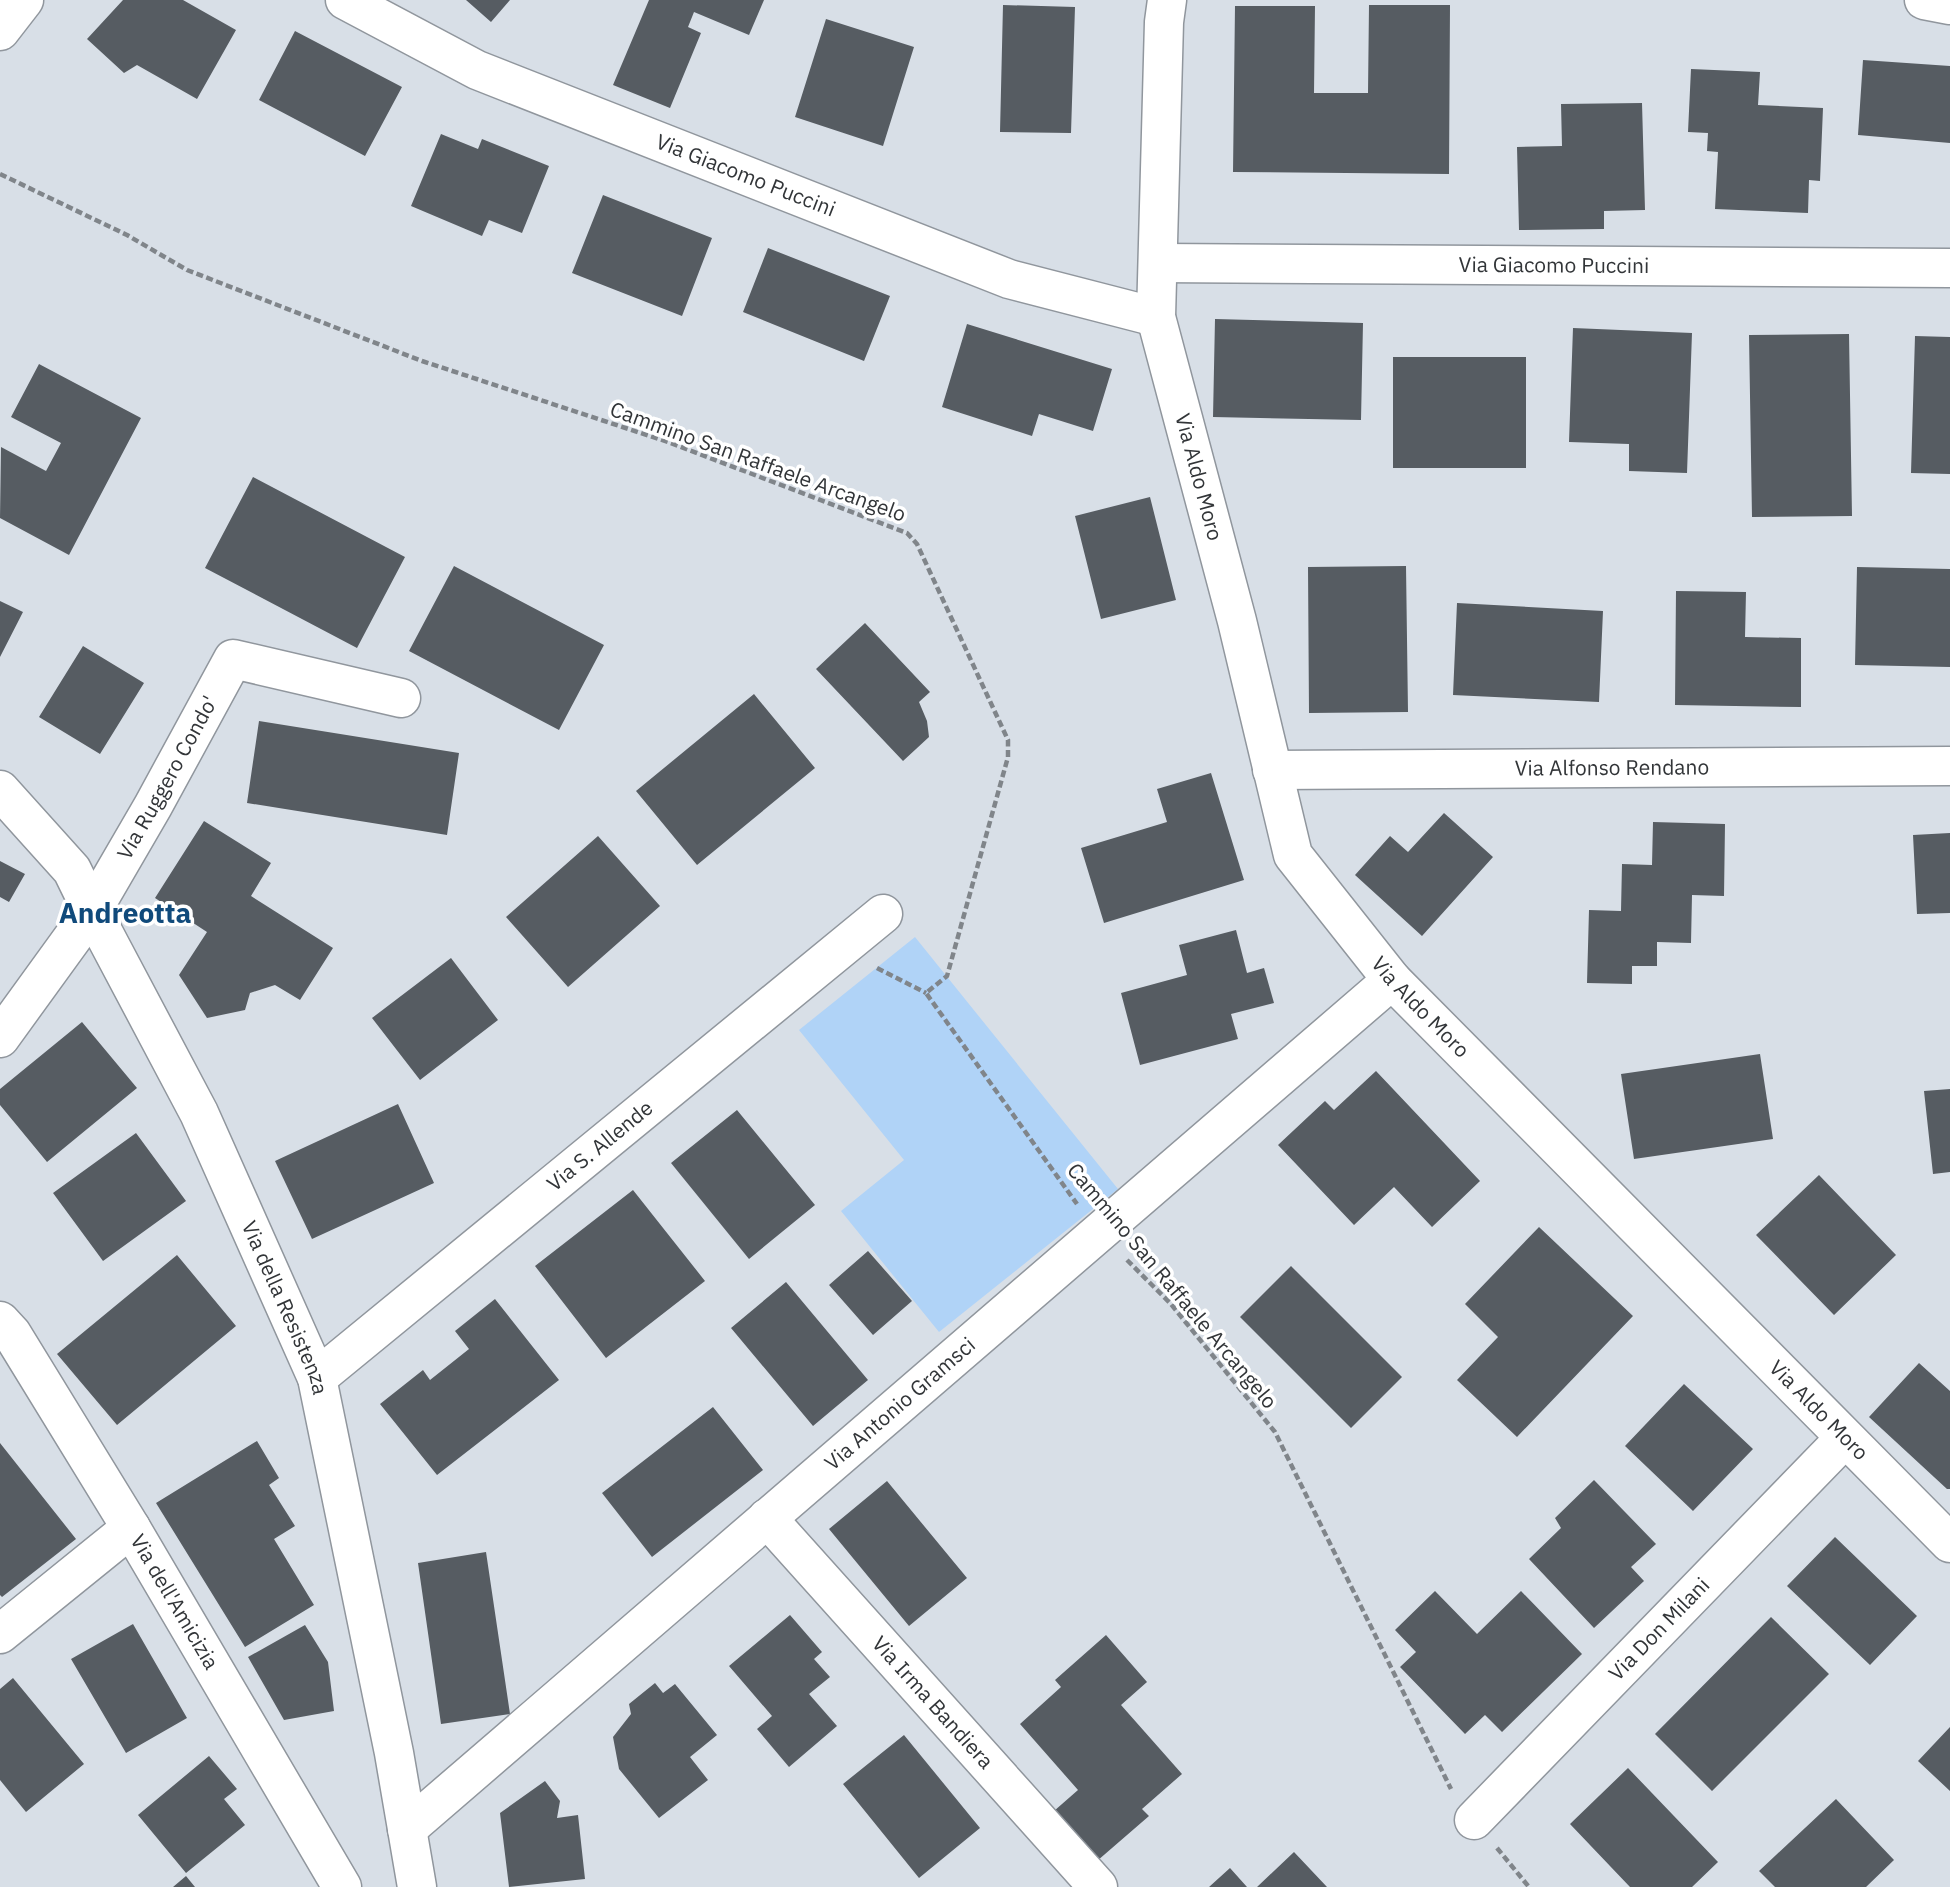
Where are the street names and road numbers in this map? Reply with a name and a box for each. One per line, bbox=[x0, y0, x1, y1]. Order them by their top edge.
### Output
street label: Via Giacomo Puccini bbox=[652, 127, 840, 222]
street label: Via Giacomo Puccini bbox=[1459, 250, 1649, 279]
street label: Cammino San Raffaele Arcangelo bbox=[607, 394, 910, 528]
street label: Via Aldo Moro bbox=[1169, 410, 1230, 544]
street label: Via Ruggero Condo' bbox=[110, 691, 223, 864]
street label: Via Alfonso Rendano bbox=[1515, 752, 1709, 782]
street label: Via Aldo Moro bbox=[1366, 950, 1476, 1063]
street label: Via S. Allende bbox=[541, 1093, 658, 1197]
street label: Cammino San Raffaele Arcangelo bbox=[1061, 1157, 1284, 1414]
street label: Via della Resistenza bbox=[236, 1216, 335, 1397]
street label: Via Antonio Gramsci bbox=[818, 1330, 981, 1476]
street label: Via Aldo Moro bbox=[1763, 1354, 1875, 1466]
street label: Via dell'Amicizia bbox=[125, 1529, 226, 1674]
street label: Via Don Milani bbox=[1602, 1571, 1715, 1686]
street label: Via Irma Bandiera bbox=[866, 1629, 1000, 1774]

